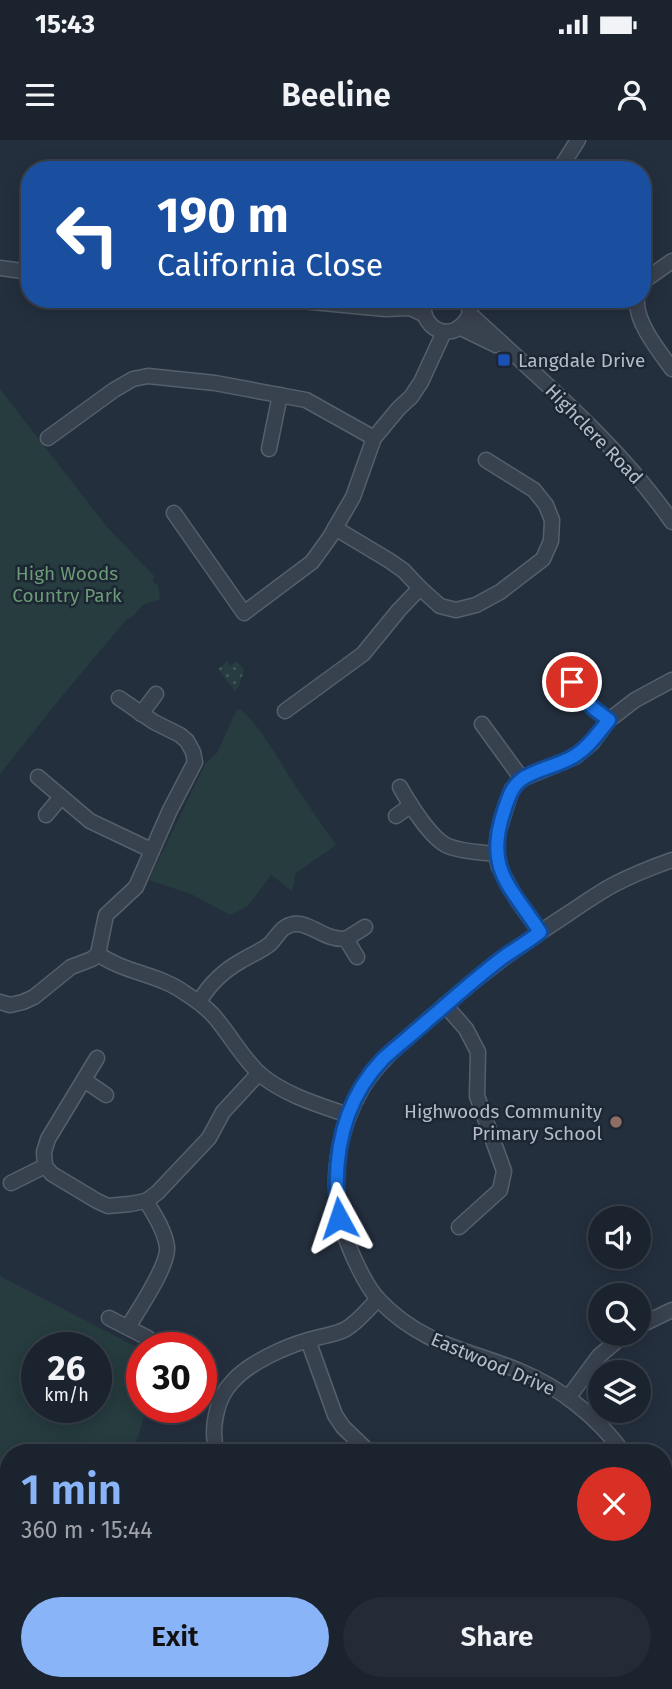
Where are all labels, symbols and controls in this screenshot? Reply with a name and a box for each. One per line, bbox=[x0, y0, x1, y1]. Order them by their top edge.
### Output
text: 15:43 bbox=[35, 9, 95, 40]
icon: menu bbox=[21, 76, 59, 114]
text: Beeline bbox=[281, 76, 391, 114]
icon: person bbox=[613, 76, 651, 114]
text: 190 m bbox=[157, 186, 289, 245]
icon: left bbox=[42, 189, 133, 280]
text: California Close bbox=[157, 246, 383, 284]
place label: Langdale Drive bbox=[518, 349, 645, 372]
marker: Langdale Drive bbox=[496, 352, 512, 368]
street label: Highclere Road bbox=[541, 379, 647, 489]
park label: High Woods Country Park bbox=[12, 562, 122, 607]
pin bbox=[542, 652, 602, 712]
icon: arrive bbox=[553, 663, 591, 701]
place label: Highwoods Community Primary School bbox=[404, 1100, 603, 1145]
marker: Highwoods Community Primary School bbox=[608, 1114, 624, 1130]
position arrow bbox=[302, 1181, 376, 1255]
map controls bbox=[588, 1206, 651, 1423]
button: sound bbox=[588, 1206, 651, 1269]
button: search bbox=[588, 1283, 651, 1346]
street label: Eastwood Drive bbox=[427, 1328, 559, 1400]
speed limit sign: 30 bbox=[126, 1332, 217, 1423]
text: 26 bbox=[48, 1347, 85, 1389]
button: layers bbox=[588, 1360, 651, 1423]
text: km/h bbox=[44, 1384, 89, 1406]
text: 1 min bbox=[21, 1465, 122, 1515]
button: close bbox=[577, 1467, 651, 1541]
text: 360 m · 15:44 bbox=[21, 1516, 152, 1544]
button: Exit bbox=[21, 1597, 329, 1677]
button: Share bbox=[343, 1597, 651, 1677]

